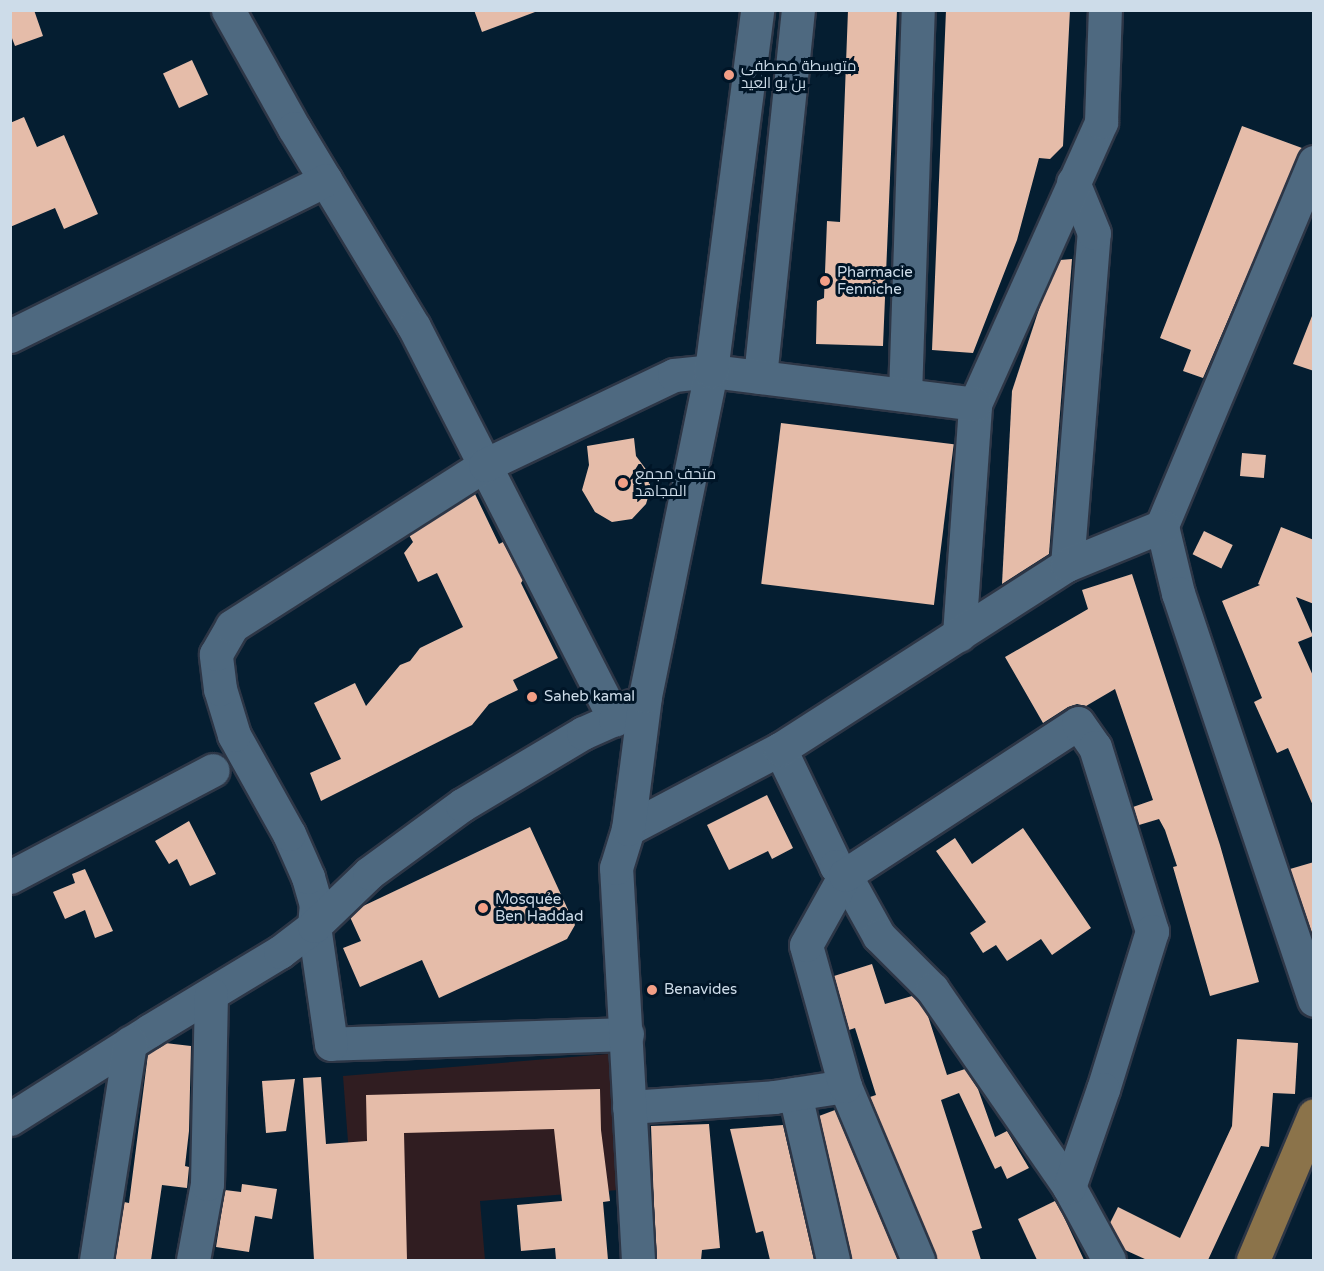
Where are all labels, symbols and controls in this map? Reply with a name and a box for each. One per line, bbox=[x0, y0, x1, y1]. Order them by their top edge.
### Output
place label: متوسطة مصطفى بن بو العيد bbox=[741, 57, 856, 92]
marker: متوسطة مصطفى بن بو العيد bbox=[722, 68, 736, 82]
place label: Pharmacie Fenniche bbox=[837, 263, 913, 298]
marker: Pharmacie Fenniche bbox=[818, 274, 832, 288]
place label: متحف مجمع المجاهد bbox=[635, 465, 716, 500]
marker: متحف مجمع المجاهد bbox=[616, 476, 630, 490]
place label: Saheb kamal bbox=[544, 688, 635, 706]
marker: Saheb kamal bbox=[525, 690, 539, 704]
place label: Mosquée Ben Haddad bbox=[495, 890, 583, 925]
marker: Mosquée Ben Haddad bbox=[476, 901, 490, 915]
place label: Benavides bbox=[664, 981, 737, 999]
marker: Benavides bbox=[645, 983, 659, 997]

